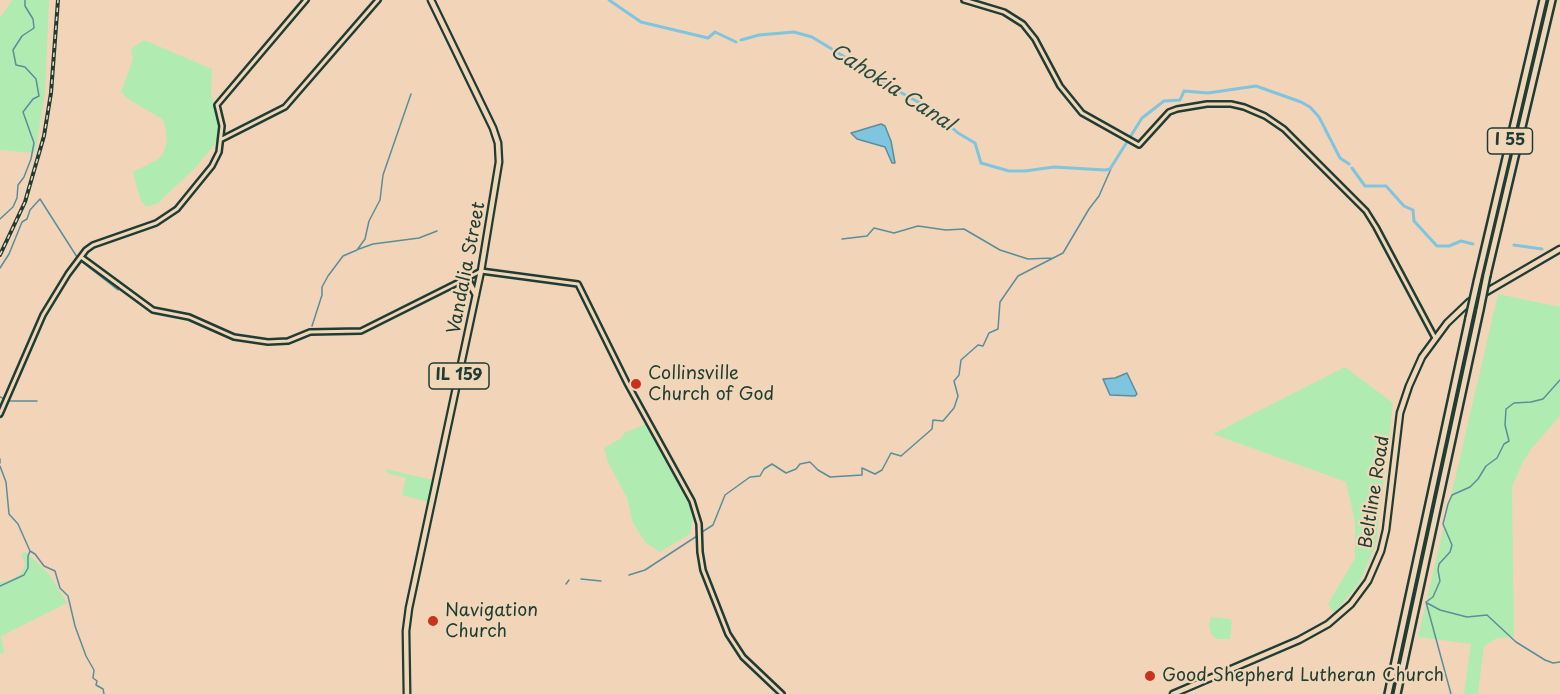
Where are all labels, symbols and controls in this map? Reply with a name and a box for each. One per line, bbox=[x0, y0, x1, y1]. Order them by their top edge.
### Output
water label: Cahokia Canal bbox=[826, 39, 958, 137]
road number: I 55 bbox=[1488, 128, 1532, 154]
street label: Vandalia Street bbox=[444, 200, 490, 336]
road number: IL 159 bbox=[429, 363, 489, 389]
place label: Collinsville Church of God bbox=[648, 363, 774, 406]
marker: Collinsville Church of God bbox=[629, 377, 643, 391]
street label: Beltline Road bbox=[1355, 434, 1395, 550]
place label: Navigation Church bbox=[445, 600, 538, 642]
marker: Navigation Church bbox=[426, 614, 440, 628]
place label: Good Shepherd Lutheran Church bbox=[1162, 665, 1444, 687]
marker: Good Shepherd Lutheran Church bbox=[1143, 669, 1157, 683]

